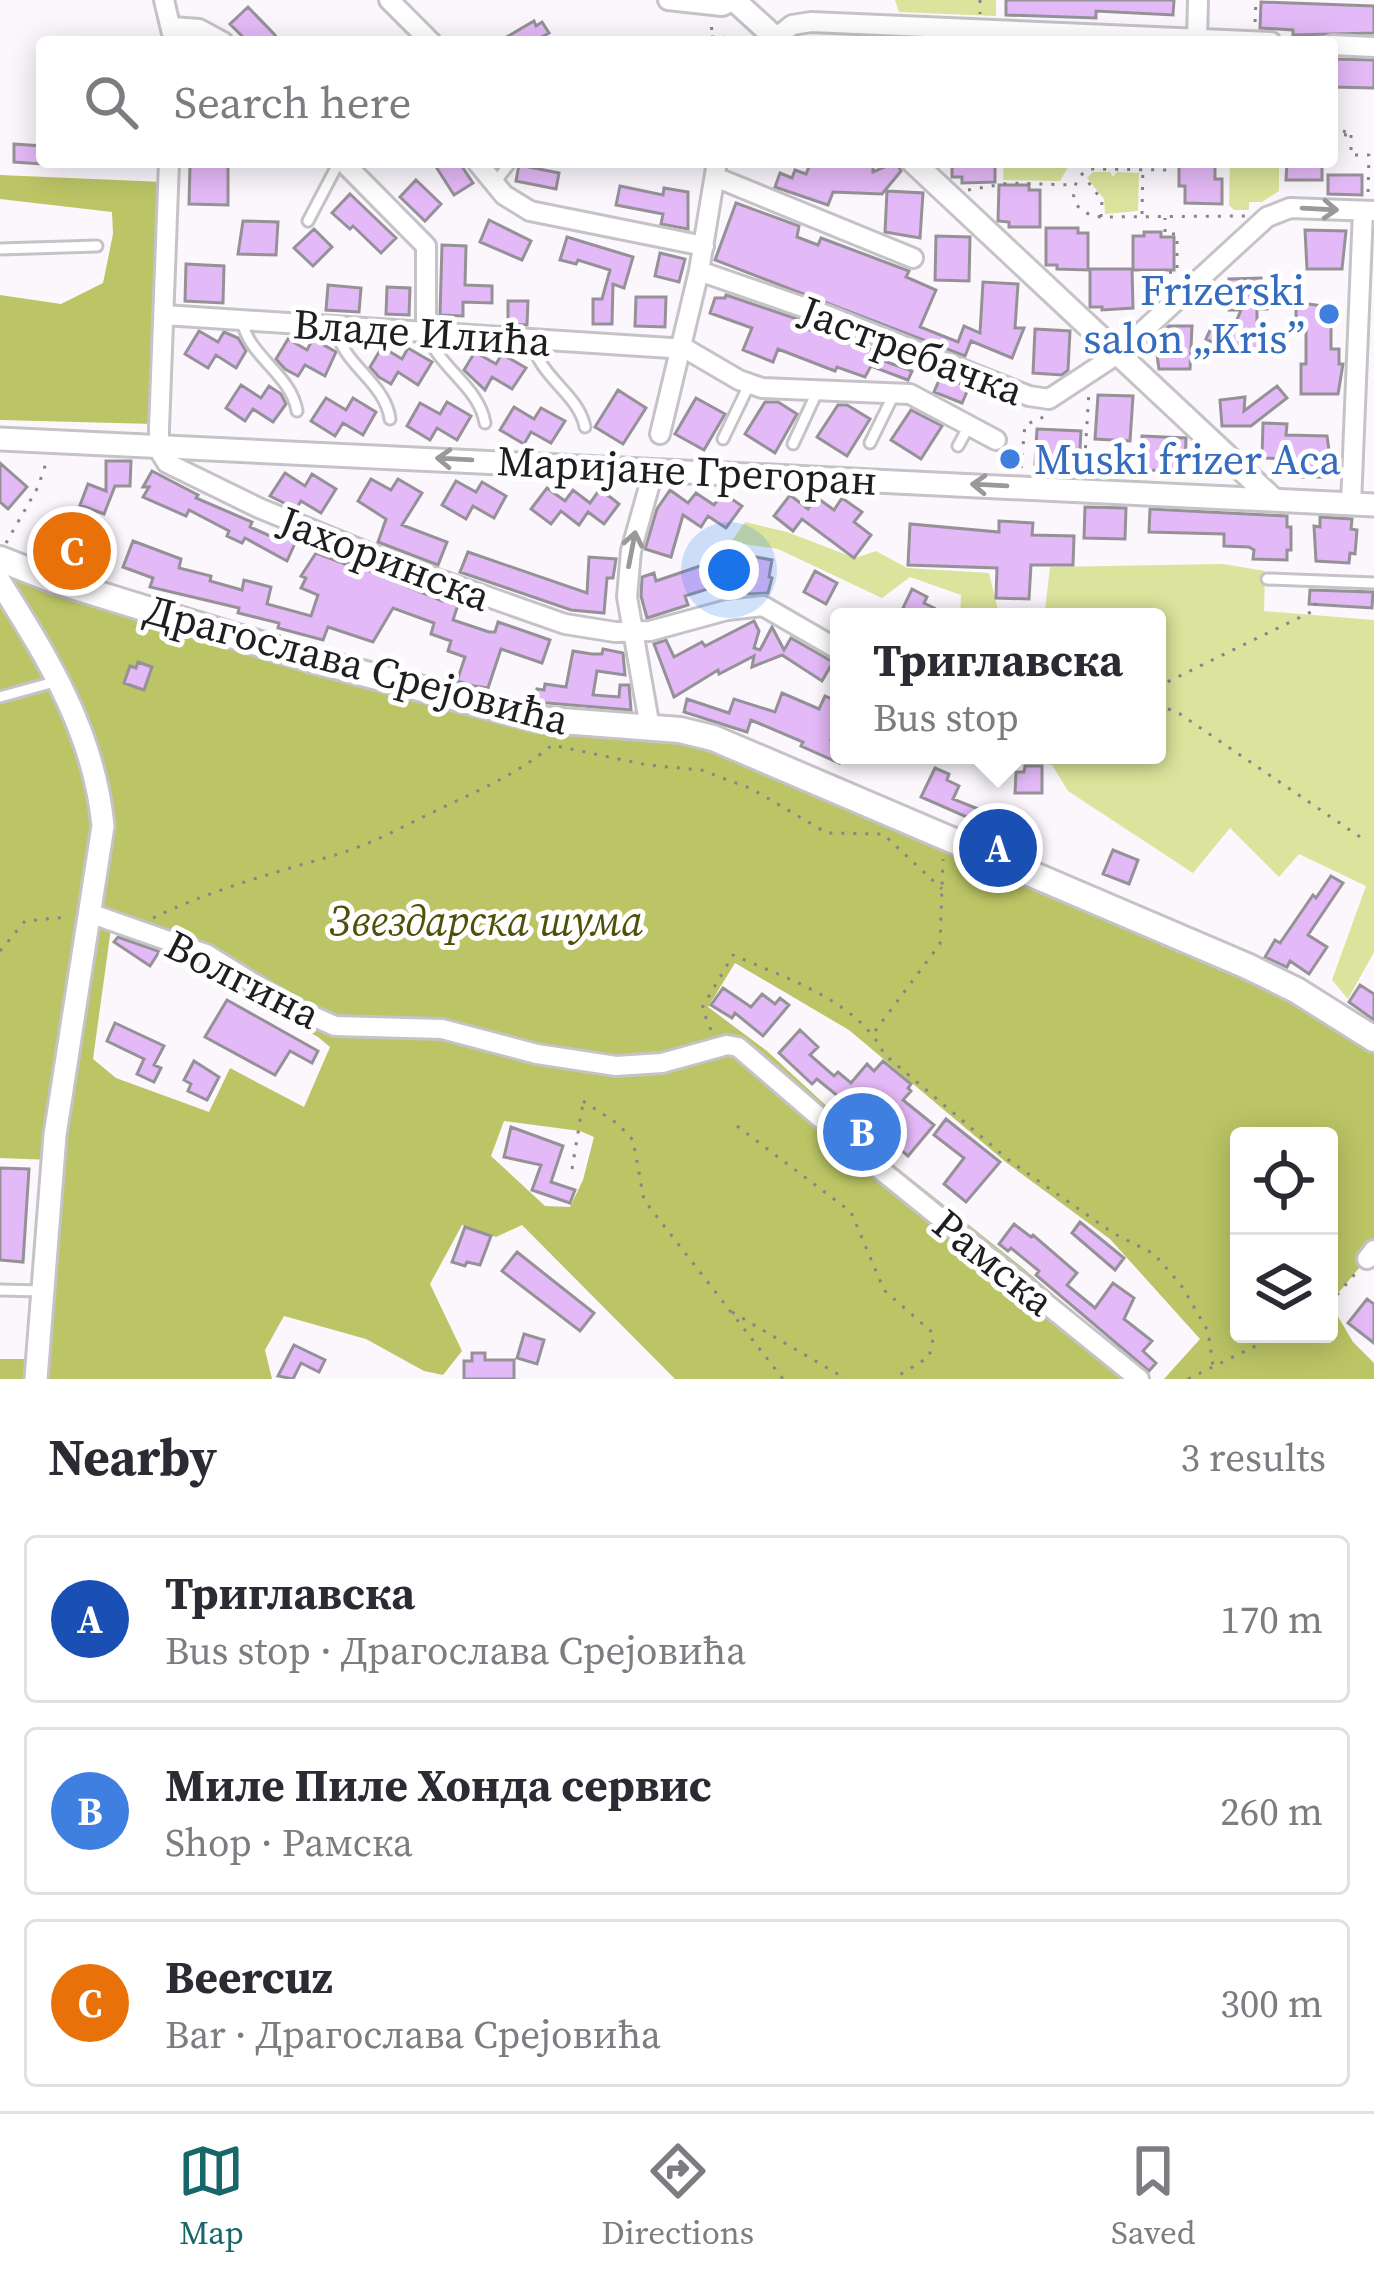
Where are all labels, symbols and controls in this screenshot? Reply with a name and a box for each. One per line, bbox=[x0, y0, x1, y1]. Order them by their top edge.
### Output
search box bbox=[36, 36, 1338, 168]
icon: search bbox=[78, 69, 144, 135]
text: Search here bbox=[174, 71, 411, 133]
one-way arrow bbox=[1300, 197, 1339, 220]
place label: Frizerski salon „Kris” bbox=[1083, 261, 1305, 367]
street label: Јастребачка bbox=[791, 280, 1033, 419]
street label: Владе Илића bbox=[291, 294, 553, 370]
marker: Frizerski salon „Kris” bbox=[1316, 301, 1342, 327]
place label: Muski frizer Aca bbox=[1034, 430, 1341, 488]
street label: Маријане Грегоран bbox=[495, 431, 879, 509]
marker: Muski frizer Aca bbox=[997, 446, 1023, 472]
one-way arrow bbox=[435, 447, 474, 470]
one-way arrow bbox=[970, 473, 1009, 496]
street label: Јахоринска bbox=[270, 491, 500, 625]
pin: C bbox=[33, 506, 111, 596]
one-way arrow bbox=[622, 531, 644, 570]
your location bbox=[699, 540, 759, 600]
street label: Драгослава Срејовића bbox=[139, 579, 576, 749]
popup bbox=[830, 608, 1166, 764]
text: Триглавска bbox=[873, 629, 1123, 691]
text: Bus stop bbox=[873, 691, 1019, 744]
pin: A bbox=[959, 803, 1037, 893]
park label: Звездарска шума bbox=[329, 891, 643, 949]
street label: Волгина bbox=[156, 915, 331, 1043]
pin: B bbox=[823, 1087, 901, 1177]
map controls bbox=[1230, 1127, 1338, 1343]
button: locate bbox=[1230, 1127, 1338, 1235]
street label: Рамска bbox=[921, 1195, 1068, 1329]
button: layers bbox=[1230, 1235, 1338, 1343]
text: Nearby bbox=[48, 1422, 217, 1492]
text: 3 results bbox=[1181, 1431, 1326, 1484]
text: Триглавска bbox=[165, 1562, 415, 1624]
text: A bbox=[77, 1593, 103, 1646]
text: 170 m bbox=[1220, 1593, 1323, 1646]
text: Bus stop · Драгослава Срејовића bbox=[165, 1624, 746, 1677]
text: Миле Пиле Хонда сервис bbox=[165, 1754, 712, 1816]
text: B bbox=[77, 1785, 103, 1838]
text: 260 m bbox=[1220, 1785, 1323, 1838]
text: Shop · Рамска bbox=[165, 1816, 413, 1869]
text: Beercuz bbox=[165, 1946, 333, 2008]
text: C bbox=[78, 1977, 102, 2030]
text: 300 m bbox=[1220, 1977, 1323, 2030]
text: Bar · Драгослава Срејовића bbox=[165, 2008, 661, 2061]
tab: Map bbox=[178, 2138, 244, 2255]
tab: Directions bbox=[601, 2138, 754, 2255]
tab: Saved bbox=[1111, 2138, 1196, 2255]

